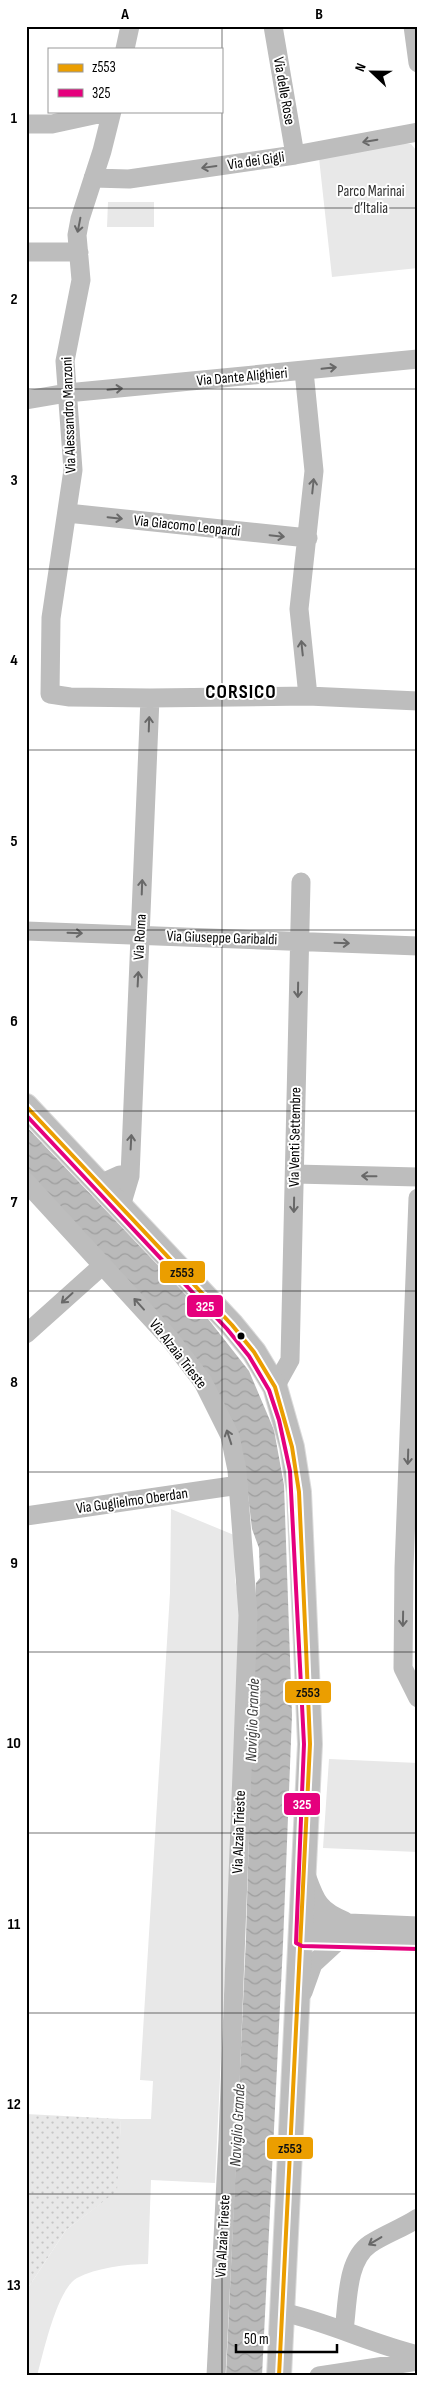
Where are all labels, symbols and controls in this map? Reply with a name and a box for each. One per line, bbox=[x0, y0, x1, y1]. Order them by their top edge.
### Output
text: A bbox=[120, 5, 129, 24]
text: B bbox=[315, 5, 323, 24]
legend bbox=[48, 48, 222, 112]
north arrow bbox=[346, 48, 396, 98]
street label: Via delle Rose bbox=[269, 56, 299, 126]
text: z553 bbox=[92, 58, 116, 77]
text: N bbox=[351, 61, 370, 74]
text: 325 bbox=[92, 84, 111, 103]
text: 1 bbox=[11, 109, 18, 128]
one-way arrow bbox=[362, 137, 378, 147]
street label: Via dei Gigli bbox=[226, 148, 286, 174]
one-way arrow bbox=[202, 163, 218, 173]
park label: Parco Marinai d’Italia bbox=[337, 182, 405, 218]
one-way arrow bbox=[73, 216, 83, 232]
text: 2 bbox=[10, 290, 18, 309]
street label: Via Alessandro Manzoni bbox=[57, 356, 81, 474]
one-way arrow bbox=[321, 363, 337, 373]
street label: Via Dante Alighieri bbox=[196, 364, 288, 390]
one-way arrow bbox=[107, 384, 123, 393]
text: 3 bbox=[10, 471, 18, 490]
one-way arrow bbox=[308, 478, 318, 494]
street label: Via Giacomo Leopardi bbox=[133, 511, 241, 541]
one-way arrow bbox=[107, 513, 123, 523]
one-way arrow bbox=[269, 531, 285, 541]
one-way arrow bbox=[297, 640, 307, 656]
text: 4 bbox=[10, 651, 18, 670]
district label: CORSICO bbox=[205, 680, 277, 704]
one-way arrow bbox=[144, 716, 153, 732]
text: 5 bbox=[10, 832, 18, 851]
one-way arrow bbox=[138, 879, 147, 895]
street label: Via Roma bbox=[129, 913, 151, 961]
street label: Via Giuseppe Garibaldi bbox=[166, 927, 278, 949]
one-way arrow bbox=[67, 928, 83, 937]
one-way arrow bbox=[334, 938, 350, 947]
one-way arrow bbox=[134, 972, 143, 988]
one-way arrow bbox=[293, 981, 303, 997]
text: 6 bbox=[10, 1012, 18, 1031]
street label: Via Venti Settembre bbox=[285, 1087, 305, 1187]
one-way arrow bbox=[127, 1134, 136, 1150]
one-way arrow bbox=[361, 1171, 377, 1180]
text: 7 bbox=[11, 1193, 18, 1212]
one-way arrow bbox=[289, 1196, 299, 1212]
line badge: z553 bbox=[159, 1260, 206, 1284]
text: z553 bbox=[170, 1264, 194, 1281]
one-way arrow bbox=[61, 1292, 74, 1303]
line badge: 325 bbox=[186, 1294, 224, 1318]
one-way arrow bbox=[133, 1298, 145, 1311]
text: 325 bbox=[196, 1298, 214, 1315]
street label: Via Alzaia Trieste bbox=[145, 1315, 211, 1393]
unlabelled marker bbox=[236, 1331, 246, 1341]
text: 8 bbox=[10, 1373, 18, 1392]
one-way arrow bbox=[224, 1430, 234, 1446]
one-way arrow bbox=[403, 1448, 413, 1465]
street label: Via Guglielmo Oberdan bbox=[75, 1484, 189, 1518]
text: 9 bbox=[10, 1554, 18, 1573]
one-way arrow bbox=[399, 1611, 408, 1627]
water label: Naviglio Grande bbox=[242, 1678, 264, 1762]
line badge: z553 bbox=[284, 1680, 332, 1704]
text: z553 bbox=[296, 1684, 320, 1701]
text: 10 bbox=[7, 1734, 21, 1753]
street label: Via Alzaia Trieste bbox=[228, 1790, 250, 1874]
line badge: 325 bbox=[283, 1792, 321, 1816]
text: 325 bbox=[293, 1796, 311, 1813]
text: 11 bbox=[8, 1915, 21, 1934]
water label: Naviglio Grande bbox=[226, 2083, 250, 2167]
text: 12 bbox=[7, 2095, 21, 2114]
line badge: z553 bbox=[266, 2136, 314, 2160]
text: z553 bbox=[278, 2140, 302, 2157]
street label: Via Alzaia Trieste bbox=[211, 2194, 235, 2278]
one-way arrow bbox=[368, 2236, 382, 2247]
text: 13 bbox=[7, 2276, 21, 2295]
scale bar bbox=[236, 2322, 338, 2354]
text: 50 m bbox=[244, 2330, 269, 2349]

